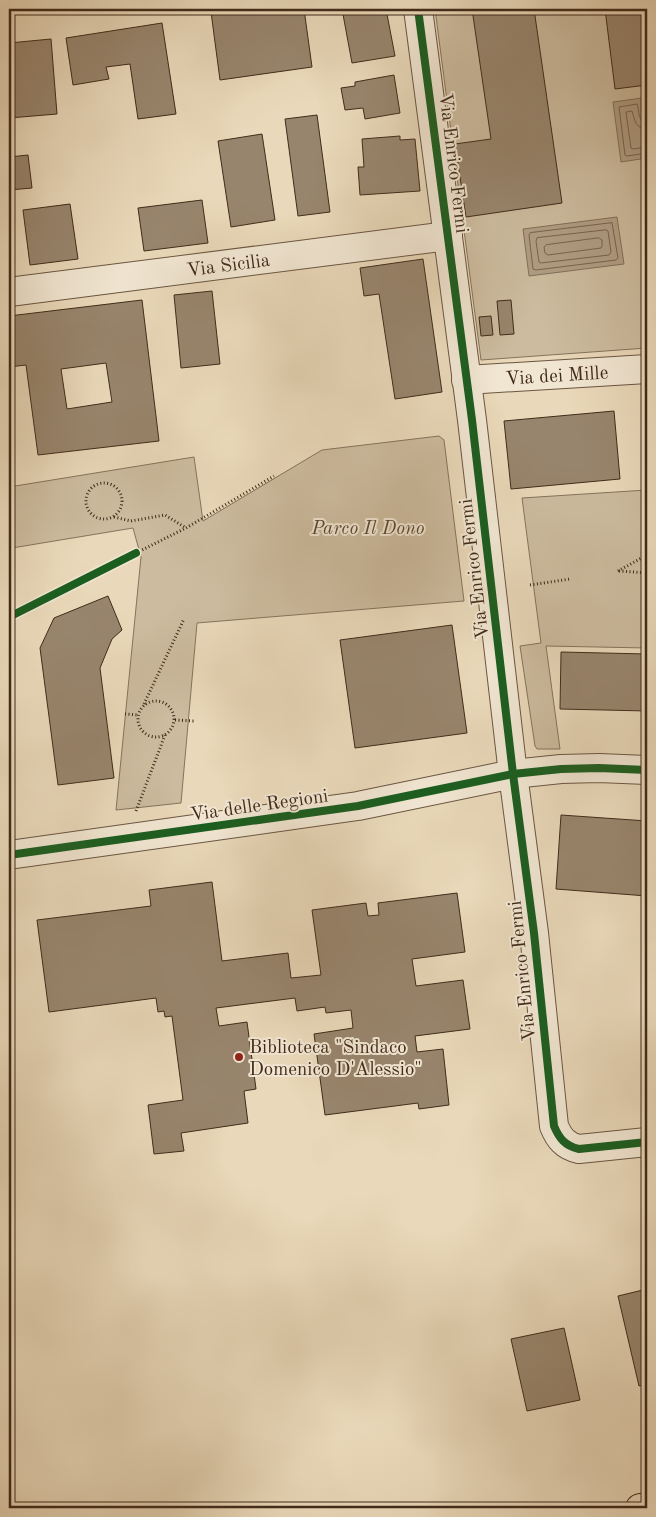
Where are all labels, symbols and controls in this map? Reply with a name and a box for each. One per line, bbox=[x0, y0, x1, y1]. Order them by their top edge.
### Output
street label: Via Enrico Fermi bbox=[434, 92, 471, 235]
street label: Via Sicilia bbox=[186, 252, 272, 281]
street label: Via dei Mille bbox=[505, 364, 609, 390]
street label: Via Enrico Fermi bbox=[457, 497, 494, 640]
park label: Parco Il Dono bbox=[310, 520, 425, 539]
street label: Via delle Regioni bbox=[189, 787, 330, 826]
street label: Via Enrico Fermi bbox=[507, 900, 540, 1042]
place label: Biblioteca "Sindaco Domenico D'Alessio" bbox=[249, 1039, 422, 1080]
marker: Biblioteca "Sindaco Domenico D'Alessio" bbox=[233, 1051, 245, 1063]

